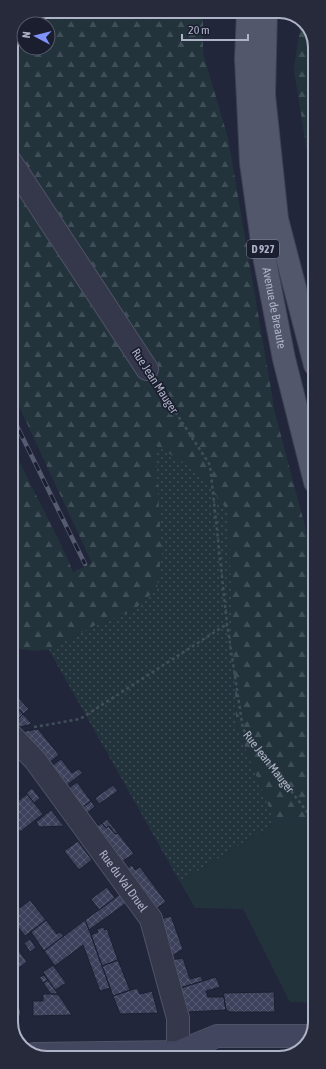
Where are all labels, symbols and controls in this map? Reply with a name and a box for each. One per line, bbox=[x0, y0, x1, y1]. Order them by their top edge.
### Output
north arrow bbox=[16, 16, 56, 56]
scale bar bbox=[182, 16, 248, 42]
text: 20 m bbox=[188, 23, 210, 37]
text: N bbox=[20, 31, 32, 39]
road number: D 927 bbox=[247, 240, 279, 258]
street label: Avenue de Breaute bbox=[259, 266, 289, 350]
street label: Rue Jean Mauger bbox=[129, 346, 181, 416]
street label: Rue Jean Mauger bbox=[240, 728, 297, 796]
street label: Rue du Val Druel bbox=[96, 847, 151, 915]

